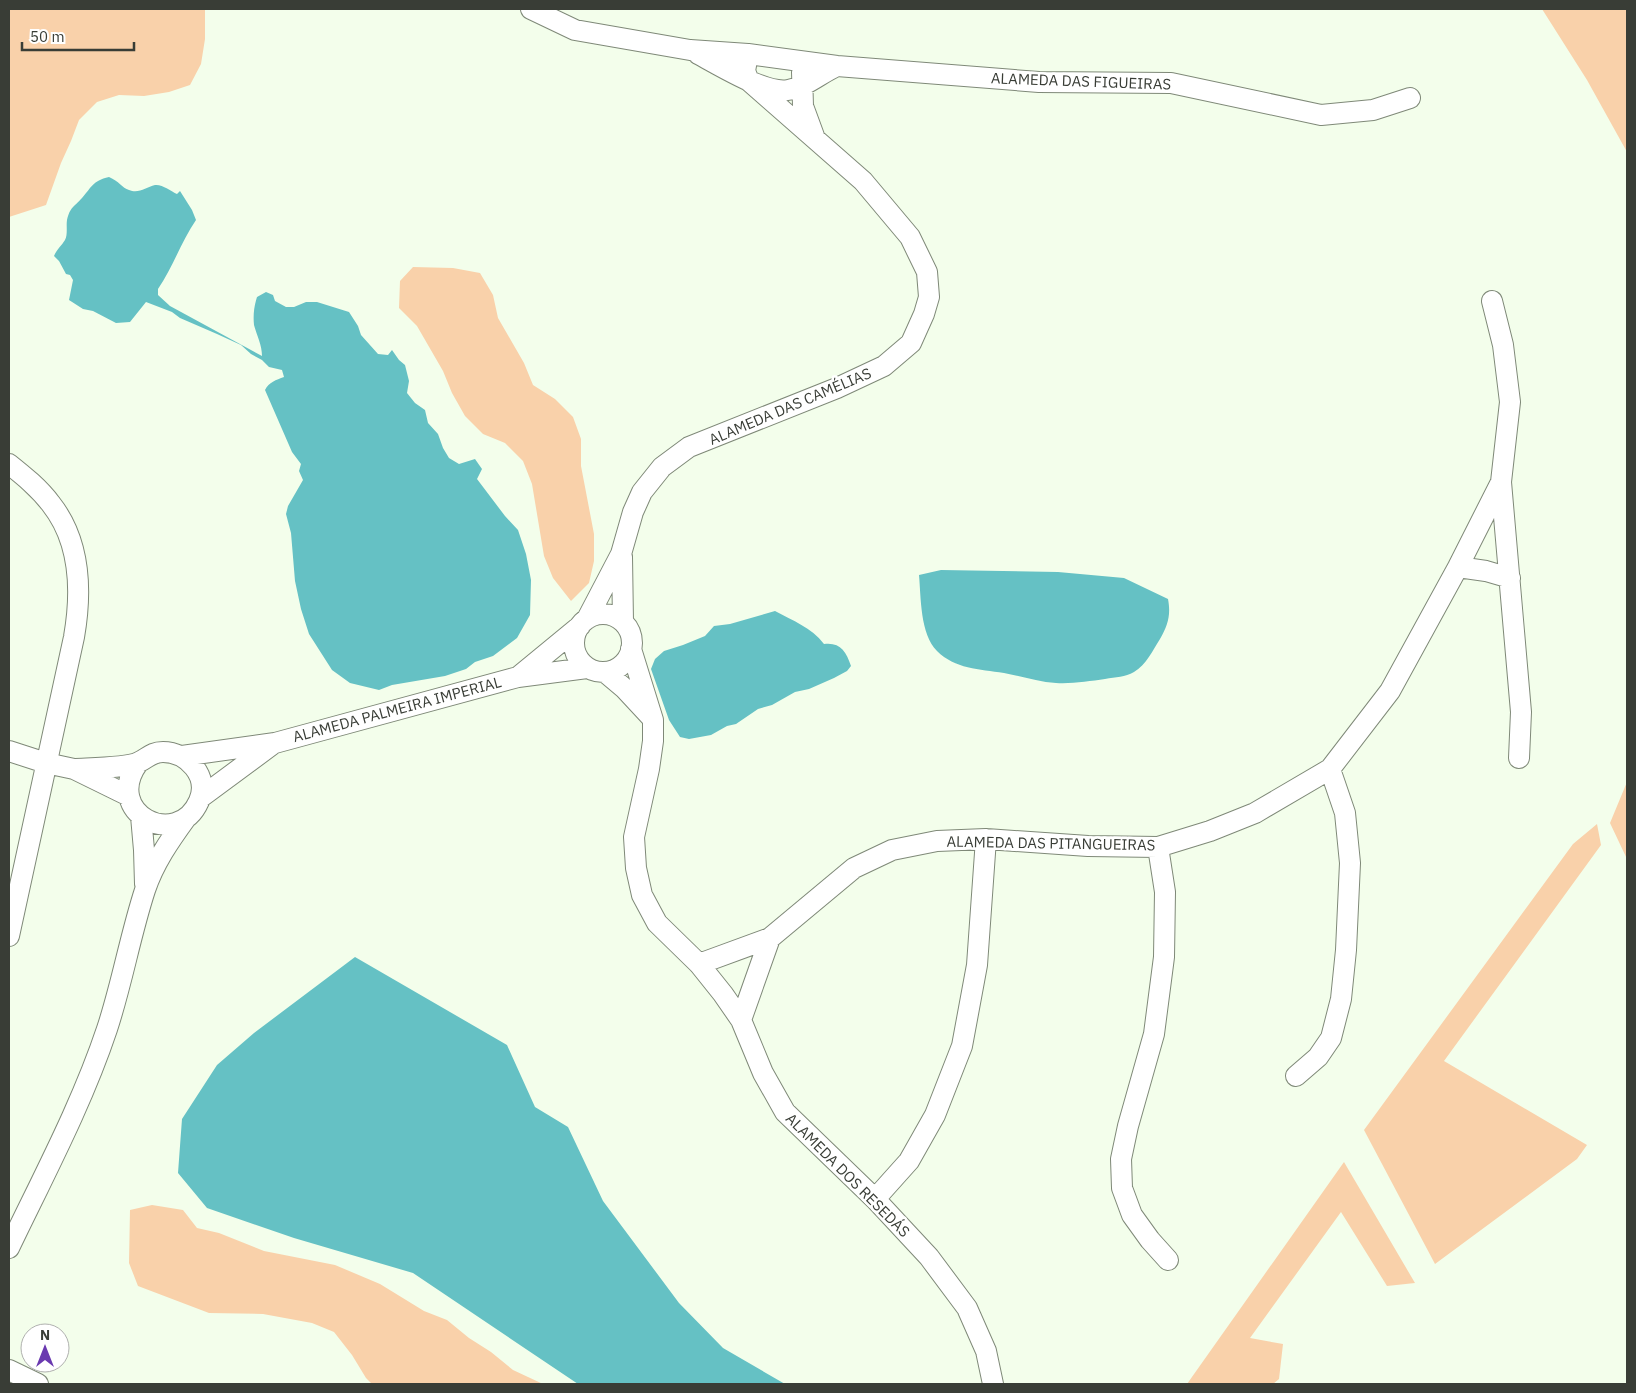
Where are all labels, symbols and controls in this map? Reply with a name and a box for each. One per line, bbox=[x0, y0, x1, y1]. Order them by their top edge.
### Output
scale bar bbox=[22, 20, 135, 52]
text: 50 m bbox=[30, 27, 65, 46]
street label: ALAMEDA DAS FIGUEIRAS bbox=[991, 68, 1171, 94]
street label: ALAMEDA DAS CAMÉLIAS bbox=[706, 363, 874, 449]
street label: ALAMEDA PALMEIRA IMPERIAL bbox=[291, 672, 504, 746]
street label: ALAMEDA DAS PITANGUEIRAS bbox=[946, 832, 1156, 854]
street label: ALAMEDA DOS RESEDÁS bbox=[782, 1109, 914, 1241]
north arrow bbox=[20, 1323, 70, 1373]
text: N bbox=[40, 1326, 50, 1344]

